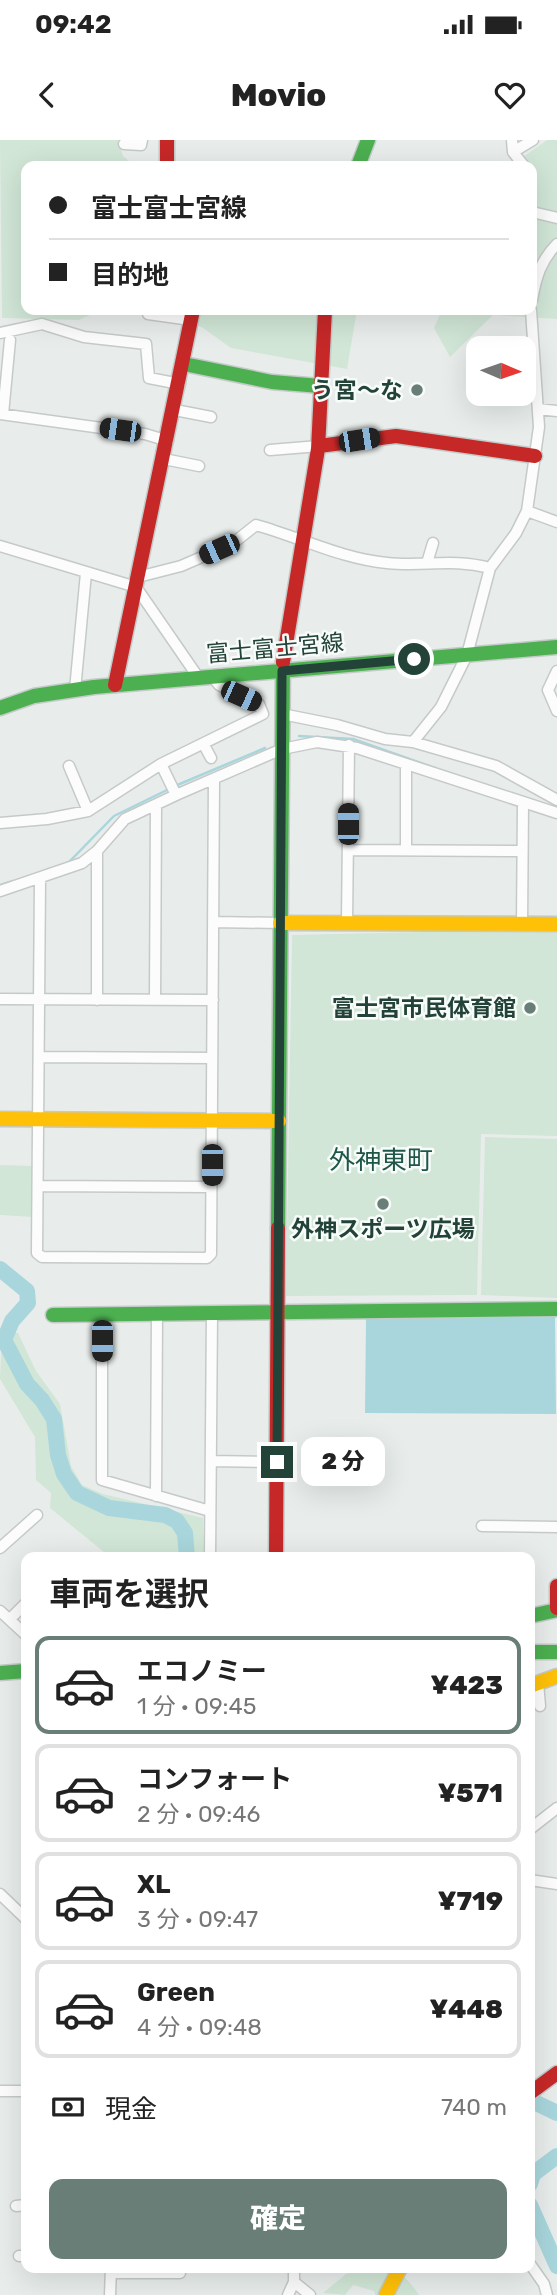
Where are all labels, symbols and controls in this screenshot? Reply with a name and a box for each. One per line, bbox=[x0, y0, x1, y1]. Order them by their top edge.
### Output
text: 09:42 bbox=[35, 9, 112, 40]
icon: back bbox=[28, 76, 66, 114]
text: Movio bbox=[231, 76, 326, 114]
icon: heart bbox=[491, 76, 529, 114]
text: 富士富士宮線 bbox=[91, 193, 247, 224]
text: 目的地 bbox=[91, 260, 169, 291]
north arrow bbox=[466, 336, 536, 406]
map controls bbox=[466, 336, 536, 406]
place label: う宮〜な bbox=[311, 376, 403, 404]
marker: う宮〜な bbox=[409, 382, 425, 398]
car bbox=[98, 417, 143, 443]
car bbox=[337, 426, 382, 454]
car bbox=[196, 531, 243, 567]
street label: 富士富士宮線 bbox=[205, 628, 345, 668]
route start bbox=[398, 643, 430, 675]
car bbox=[218, 678, 265, 714]
car bbox=[338, 803, 359, 845]
place label: 富士宮市民体育館 bbox=[332, 994, 516, 1022]
marker: 富士宮市民体育館 bbox=[522, 1000, 538, 1016]
car bbox=[202, 1144, 223, 1186]
district label: 外神東町 bbox=[329, 1145, 433, 1176]
marker: 外神スポーツ広場 bbox=[375, 1196, 391, 1212]
place label: 外神スポーツ広場 bbox=[291, 1215, 475, 1243]
car bbox=[92, 1320, 113, 1362]
callout: 2 分 bbox=[302, 1438, 386, 1486]
route end bbox=[261, 1446, 293, 1478]
text: 2 分 bbox=[321, 1447, 365, 1475]
text: 車両を選択 bbox=[49, 1575, 209, 1613]
icon: car bbox=[53, 1654, 116, 1717]
text: エコノミー bbox=[137, 1656, 267, 1687]
text: ¥423 bbox=[430, 1670, 503, 1701]
text: 1 分 · 09:45 bbox=[137, 1692, 256, 1720]
icon: car bbox=[53, 1762, 116, 1825]
text: コンフォート bbox=[137, 1764, 292, 1795]
text: ¥571 bbox=[438, 1778, 503, 1809]
text: 2 分 · 09:46 bbox=[137, 1800, 260, 1828]
text: XL bbox=[137, 1869, 170, 1900]
icon: car bbox=[53, 1870, 116, 1933]
text: ¥719 bbox=[438, 1886, 503, 1917]
text: 3 分 · 09:47 bbox=[137, 1905, 258, 1933]
text: Green bbox=[137, 1977, 215, 2008]
icon: car bbox=[53, 1978, 116, 2041]
text: ¥448 bbox=[429, 1994, 503, 2025]
text: 4 分 · 09:48 bbox=[137, 2013, 262, 2041]
icon: cash bbox=[49, 2088, 87, 2126]
text: 740 m bbox=[441, 2093, 507, 2121]
text: 現金 bbox=[105, 2094, 157, 2125]
button: 確定 bbox=[49, 2179, 507, 2259]

